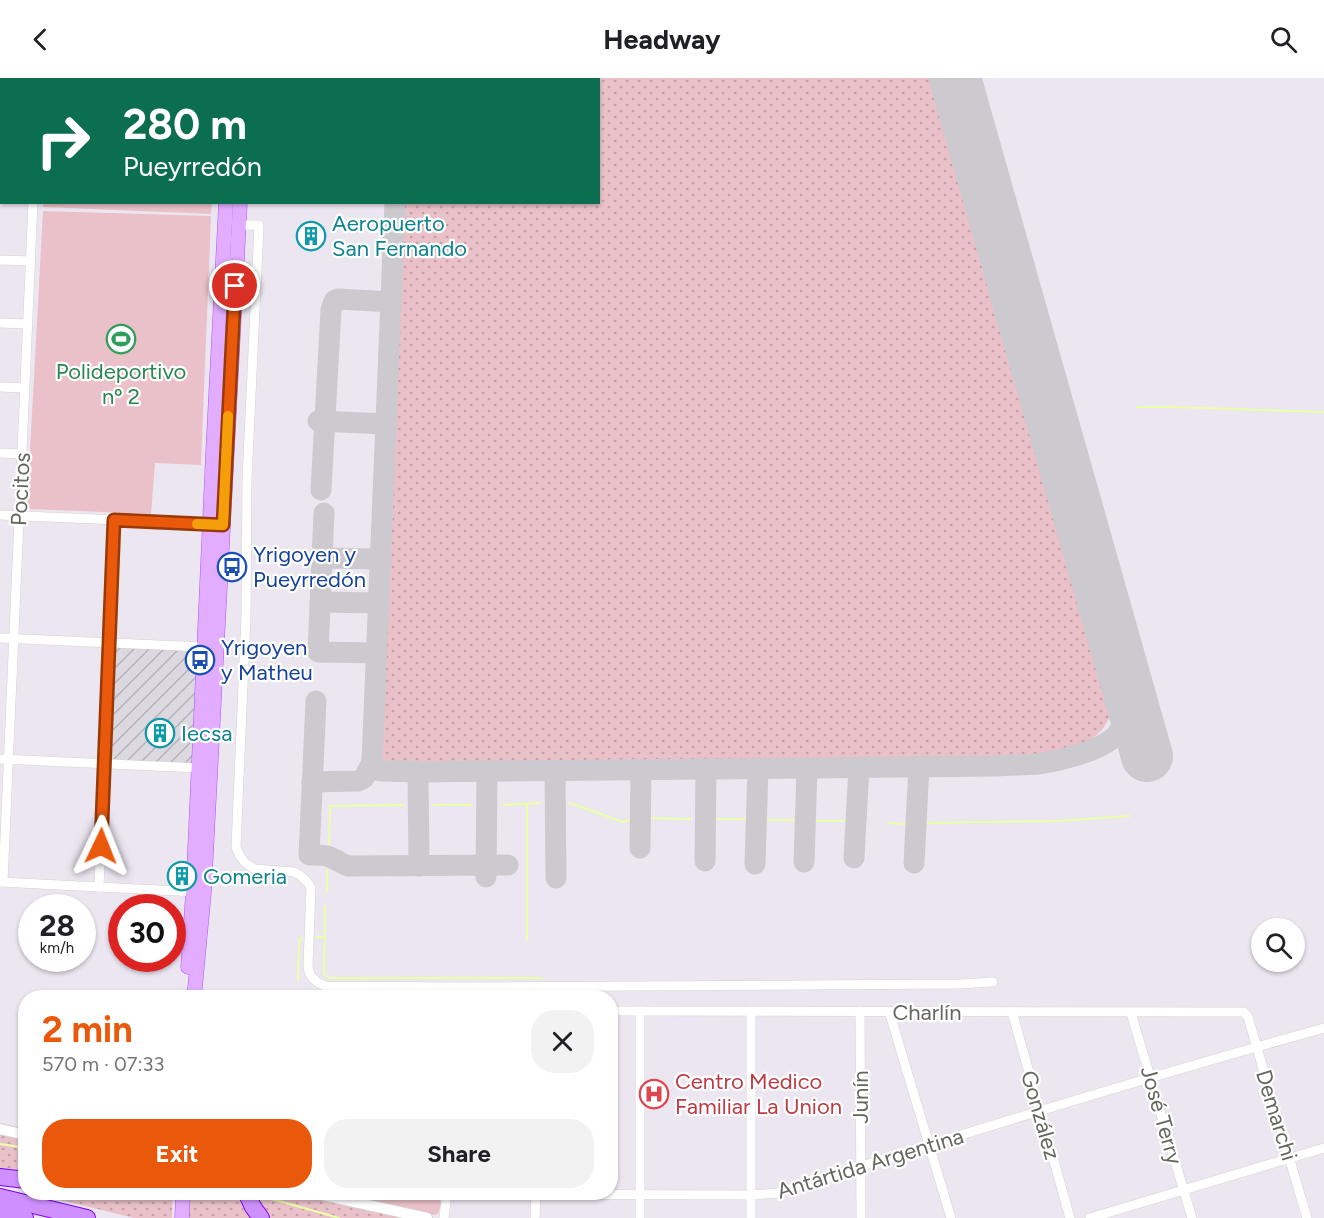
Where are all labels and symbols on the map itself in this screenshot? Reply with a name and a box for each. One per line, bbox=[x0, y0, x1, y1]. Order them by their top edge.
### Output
place label: Aeropuerto San Fernando bbox=[332, 210, 467, 262]
building icon: Aeropuerto San Fernando bbox=[295, 220, 327, 252]
pin bbox=[209, 260, 260, 311]
sports icon: Polideportivo nº 2 bbox=[105, 323, 137, 355]
place label: Polideportivo nº 2 bbox=[56, 358, 186, 410]
street label: Pocitos bbox=[5, 452, 36, 526]
place label: Yrigoyen y Pueyrredón bbox=[253, 541, 366, 593]
bus stop icon: Yrigoyen y Pueyrredón bbox=[216, 551, 248, 583]
place label: Yrigoyen y Matheu bbox=[221, 634, 313, 686]
bus stop icon: Yrigoyen y Matheu bbox=[184, 644, 216, 676]
building icon: Iecsa bbox=[144, 717, 176, 749]
place label: Iecsa bbox=[181, 720, 232, 747]
position arrow bbox=[69, 814, 133, 878]
building icon: Gomeria bbox=[166, 860, 198, 892]
place label: Gomeria bbox=[203, 863, 287, 890]
speed limit sign: 30 bbox=[108, 894, 186, 972]
street label: Charlín bbox=[892, 999, 962, 1026]
street label: José Terry bbox=[1135, 1063, 1189, 1168]
street label: Demarchi bbox=[1250, 1066, 1303, 1164]
street label: González bbox=[1015, 1067, 1066, 1163]
place label: Centro Medico Familiar La Union bbox=[675, 1068, 842, 1120]
street label: Junín bbox=[847, 1070, 874, 1124]
hospital icon: Centro Medico Familiar La Union bbox=[638, 1078, 670, 1110]
street label: Antártida Argentina bbox=[774, 1122, 967, 1205]

